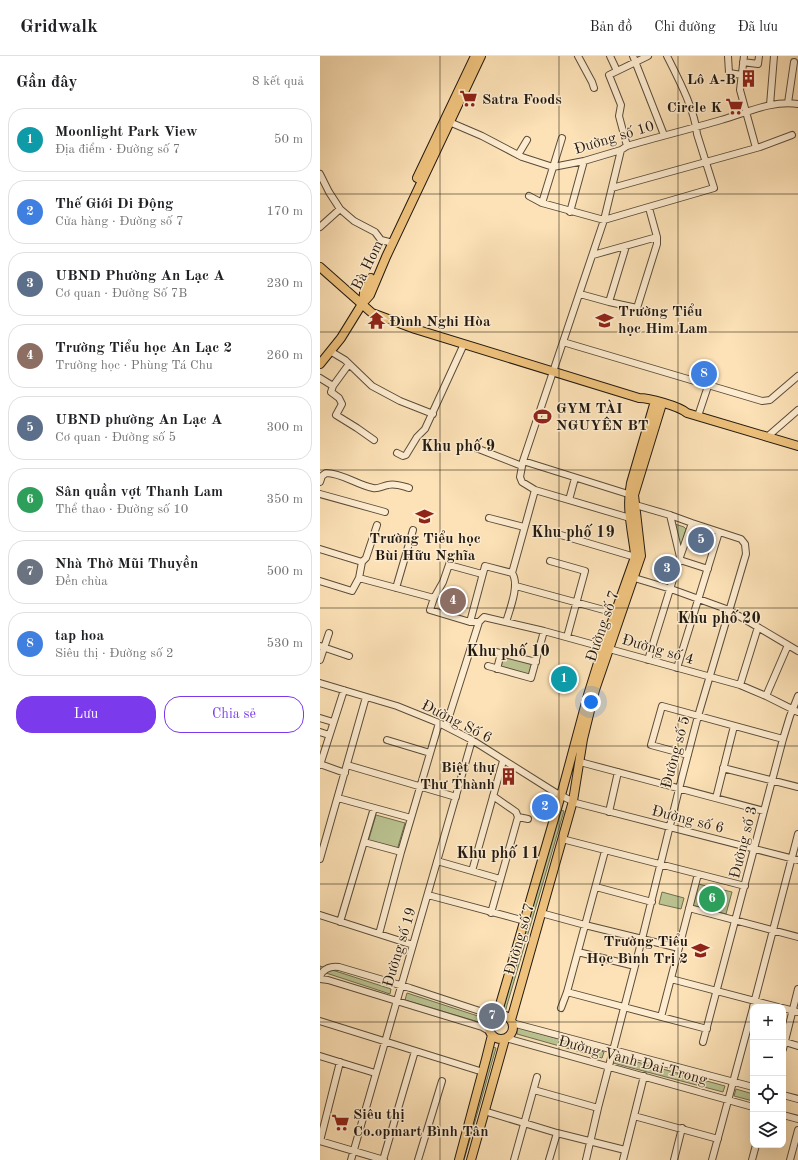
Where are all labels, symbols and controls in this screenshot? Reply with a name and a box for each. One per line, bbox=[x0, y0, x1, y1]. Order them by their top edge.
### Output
text: Gridwalk bbox=[20, 18, 98, 37]
text: Bản đồ bbox=[590, 20, 632, 34]
text: Chỉ đường bbox=[654, 20, 716, 34]
text: Đã lưu bbox=[738, 20, 778, 34]
building icon: Lô A-B bbox=[739, 69, 759, 89]
place label: Lô A-B bbox=[687, 73, 736, 88]
text: Gần đây bbox=[16, 74, 77, 91]
text: 8 kết quả bbox=[252, 75, 304, 88]
supermarket icon: Satra Foods bbox=[459, 89, 479, 109]
place label: Satra Foods bbox=[482, 93, 562, 108]
supermarket icon: Circle K bbox=[725, 97, 745, 117]
place label: Circle K bbox=[667, 101, 722, 116]
street label: Đường số 10 bbox=[572, 118, 656, 158]
text: Moonlight Park View bbox=[55, 125, 198, 140]
text: 1 bbox=[26, 133, 34, 146]
text: 50 m bbox=[274, 133, 303, 146]
text: Địa điểm · Đường số 7 bbox=[55, 143, 180, 156]
text: Thế Giới Di Động bbox=[55, 197, 173, 212]
text: 2 bbox=[26, 205, 34, 218]
text: 170 m bbox=[266, 205, 303, 218]
text: Cửa hàng · Đường số 7 bbox=[55, 215, 184, 228]
street label: Bà Hom bbox=[350, 238, 387, 293]
text: UBND Phường An Lạc A bbox=[55, 269, 225, 284]
text: 3 bbox=[26, 277, 34, 290]
text: 230 m bbox=[266, 277, 303, 290]
text: Cơ quan · Đường Số 7B bbox=[55, 287, 187, 300]
place label: Trường Tiểu học Him Lam bbox=[618, 303, 708, 337]
school or university icon: Trường Tiểu học Him Lam bbox=[595, 310, 615, 330]
temple icon: Đình Nghi Hòa bbox=[366, 311, 386, 331]
place label: Đình Nghi Hòa bbox=[389, 315, 491, 330]
text: Trường Tiểu học An Lạc 2 bbox=[55, 341, 232, 356]
text: 4 bbox=[26, 349, 34, 362]
text: 260 m bbox=[266, 349, 303, 362]
text: Trường học · Phùng Tá Chu bbox=[55, 359, 213, 372]
pin: 8 bbox=[691, 359, 717, 389]
place label: GYM TÀI NGUYÊN BT bbox=[556, 399, 649, 434]
sports icon: GYM TÀI NGUYÊN BT bbox=[533, 407, 553, 427]
text: UBND phường An Lạc A bbox=[55, 413, 222, 428]
text: 5 bbox=[26, 421, 34, 434]
text: 300 m bbox=[266, 421, 303, 434]
text: Cơ quan · Đường số 5 bbox=[55, 431, 176, 444]
district label: Khu phố 9 bbox=[421, 437, 495, 455]
text: Sân quần vợt Thanh Lam bbox=[55, 485, 223, 500]
text: 6 bbox=[26, 493, 34, 506]
text: 350 m bbox=[266, 493, 303, 506]
text: Thể thao · Đường số 10 bbox=[55, 503, 188, 516]
school or university icon: Trường Tiểu học Bùi Hữu Nghĩa bbox=[415, 507, 435, 527]
district label: Khu phố 19 bbox=[531, 523, 615, 541]
pin: 5 bbox=[688, 525, 714, 555]
place label: Trường Tiểu học Bùi Hữu Nghĩa bbox=[369, 530, 481, 564]
pin: 3 bbox=[654, 554, 680, 584]
text: Nhà Thờ Mũi Thuyền bbox=[55, 557, 198, 572]
text: 7 bbox=[26, 565, 34, 578]
text: 500 m bbox=[266, 565, 303, 578]
text: Đền chùa bbox=[55, 575, 108, 588]
pin: 4 bbox=[440, 586, 466, 616]
street label: Đường số 7 bbox=[583, 589, 623, 664]
district label: Khu phố 20 bbox=[677, 609, 761, 627]
text: tap hoa bbox=[55, 629, 104, 644]
street label: Đường số 4 bbox=[620, 632, 696, 668]
text: 8 bbox=[26, 637, 34, 650]
text: 530 m bbox=[266, 637, 303, 650]
district label: Khu phố 10 bbox=[466, 642, 550, 660]
text: Siêu thị · Đường số 2 bbox=[55, 647, 174, 660]
pin: 1 bbox=[551, 664, 577, 694]
your location bbox=[581, 692, 601, 712]
button: Lưu bbox=[16, 696, 156, 733]
button: Chia sẻ bbox=[164, 696, 304, 733]
street label: Đường Số 6 bbox=[419, 697, 494, 747]
street label: Đường số 5 bbox=[659, 714, 693, 790]
place label: Biệt thự Thư Thành bbox=[420, 761, 496, 793]
building icon: Biệt thự Thư Thành bbox=[498, 766, 518, 786]
pin: 2 bbox=[532, 792, 558, 822]
street label: Đường số 6 bbox=[650, 803, 726, 837]
street label: Đường số 3 bbox=[727, 804, 761, 880]
district label: Khu phố 11 bbox=[456, 844, 540, 862]
pin: 6 bbox=[699, 884, 725, 914]
street label: Đường số 7 bbox=[502, 901, 538, 977]
street label: Đường số 19 bbox=[380, 905, 420, 989]
place label: Trường Tiểu Học Bình Trị 2 bbox=[586, 933, 688, 967]
school or university icon: Trường Tiểu Học Bình Trị 2 bbox=[691, 940, 711, 960]
pin: 7 bbox=[479, 1001, 505, 1031]
map controls bbox=[750, 1004, 786, 1148]
button: + bbox=[750, 1004, 786, 1040]
street label: Đường Vành Đai Trong bbox=[556, 1034, 709, 1089]
button: − bbox=[750, 1040, 786, 1076]
button: locate bbox=[750, 1076, 786, 1112]
place label: Siêu thị Co.opmart Bình Tân bbox=[353, 1108, 488, 1140]
button: layers bbox=[750, 1112, 786, 1148]
supermarket icon: Siêu thị Co.opmart Bình Tân bbox=[330, 1113, 350, 1133]

